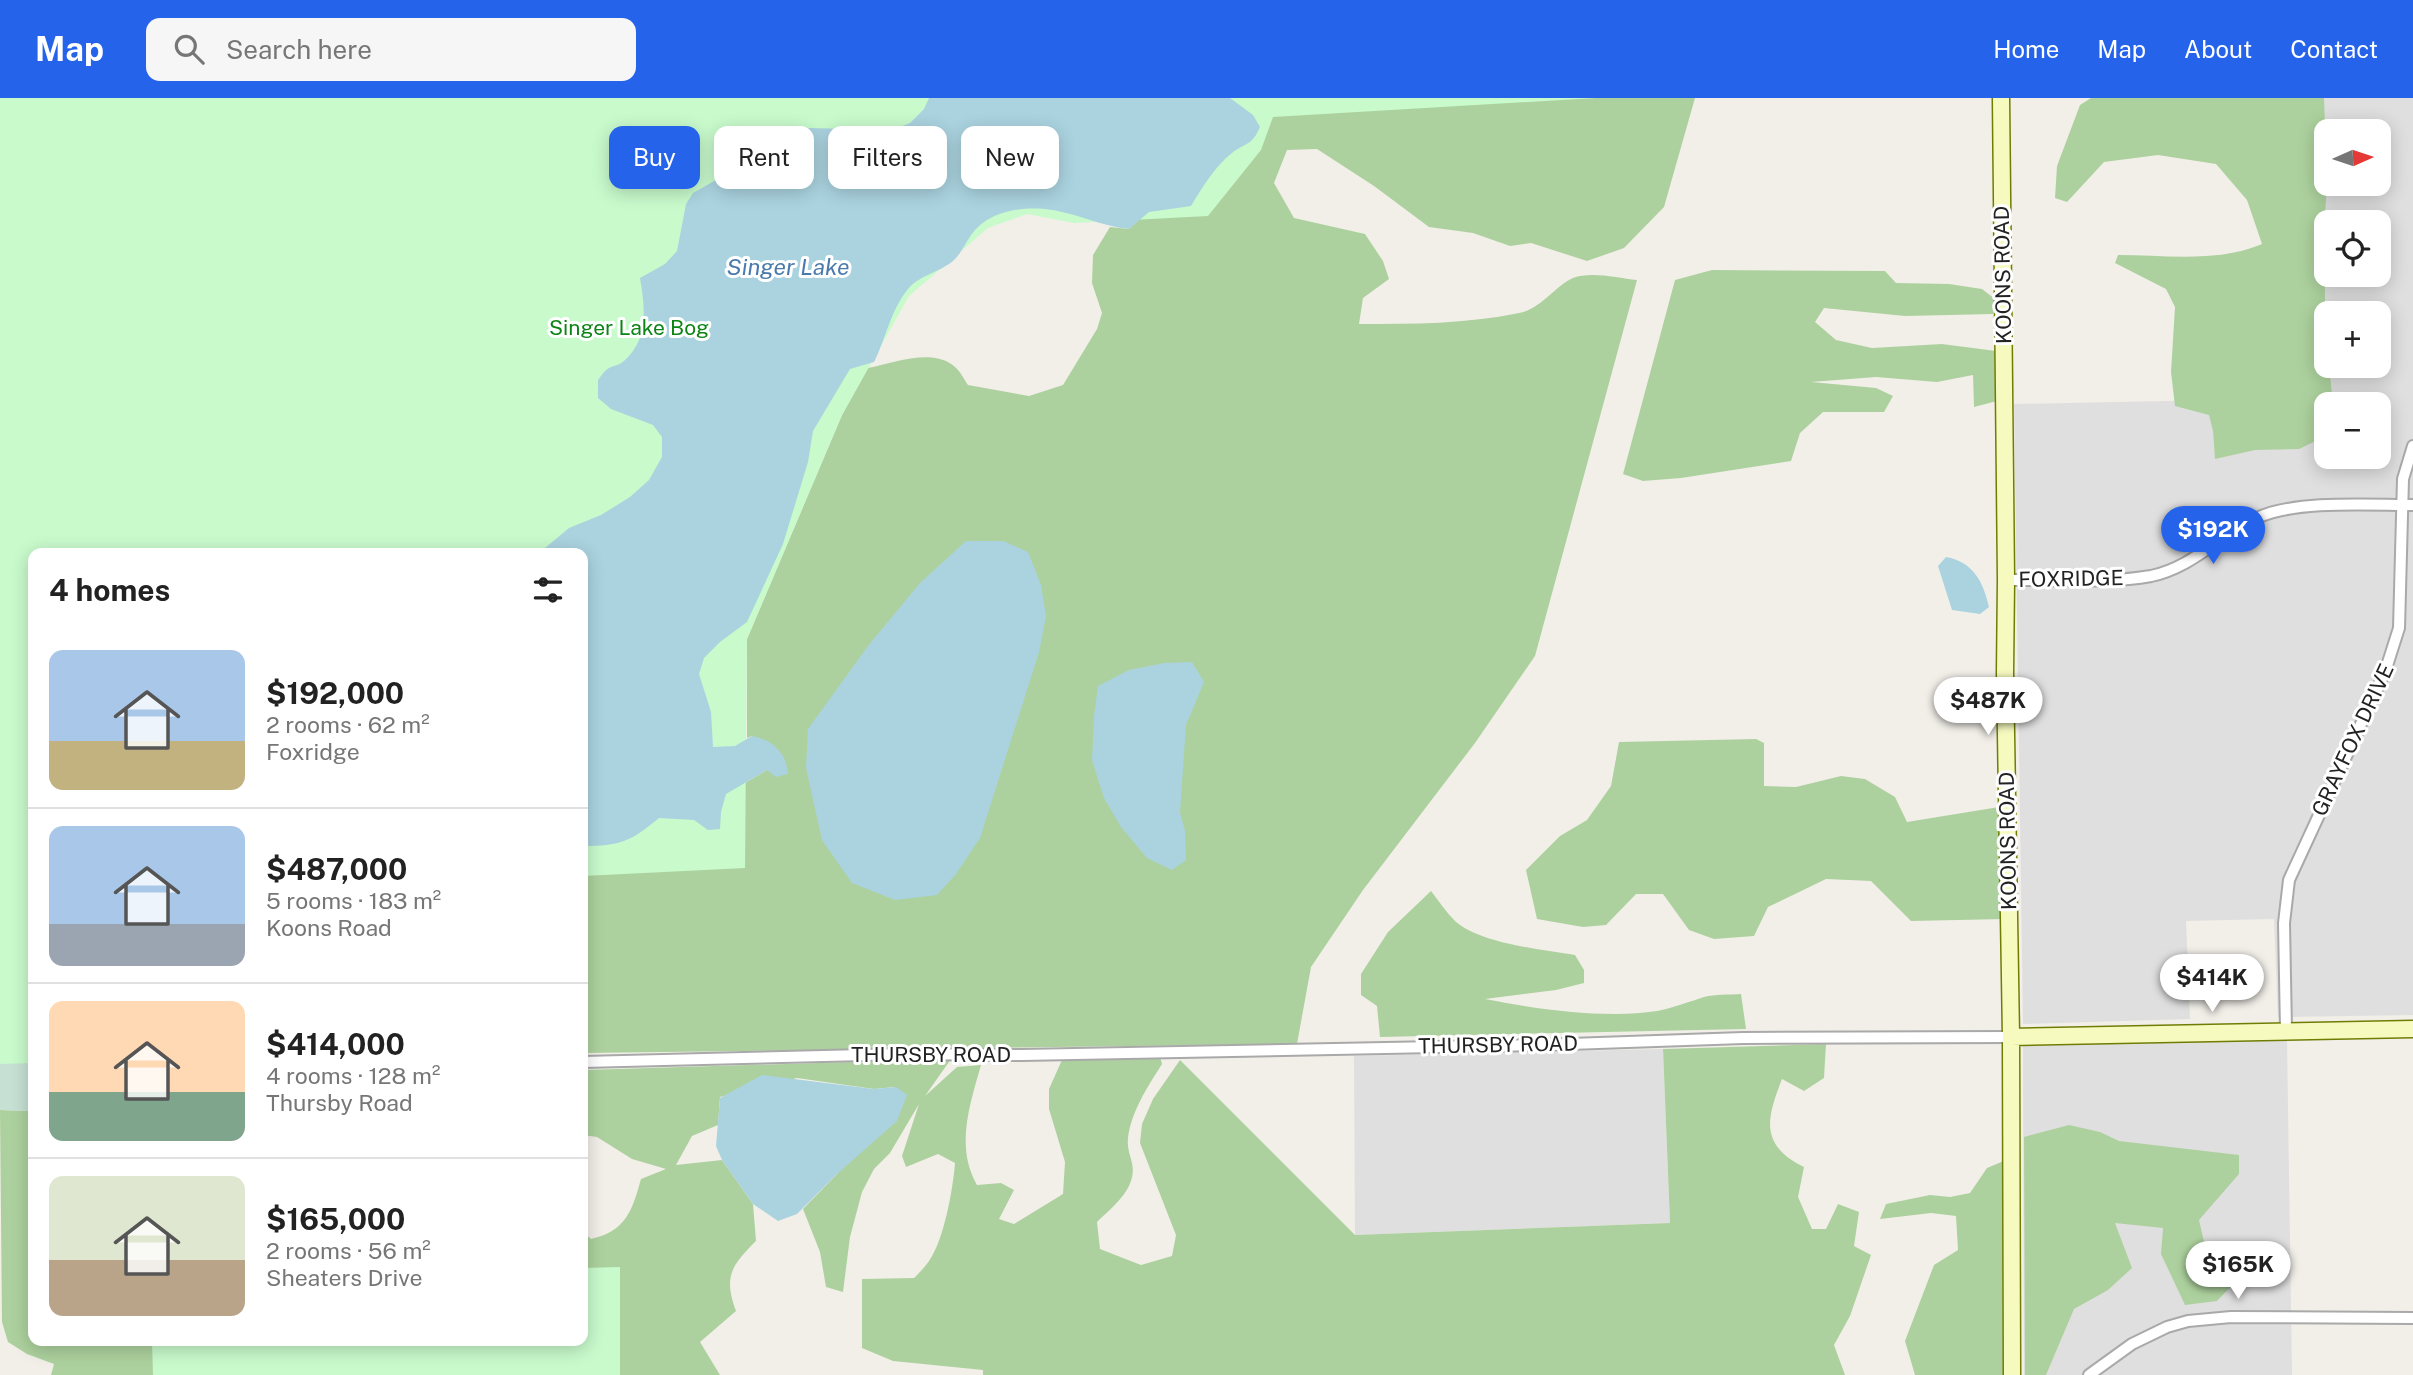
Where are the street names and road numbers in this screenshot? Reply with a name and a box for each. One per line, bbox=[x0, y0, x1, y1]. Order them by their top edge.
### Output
street label: KOONS ROAD bbox=[1989, 206, 2016, 344]
street label: FOXRIDGE bbox=[2018, 565, 2124, 592]
street label: GRAYFOX DRIVE bbox=[2306, 660, 2399, 820]
street label: KOONS ROAD bbox=[1994, 772, 2021, 910]
street label: THURSBY ROAD bbox=[1418, 1031, 1578, 1058]
street label: THURSBY ROAD bbox=[851, 1042, 1011, 1067]

